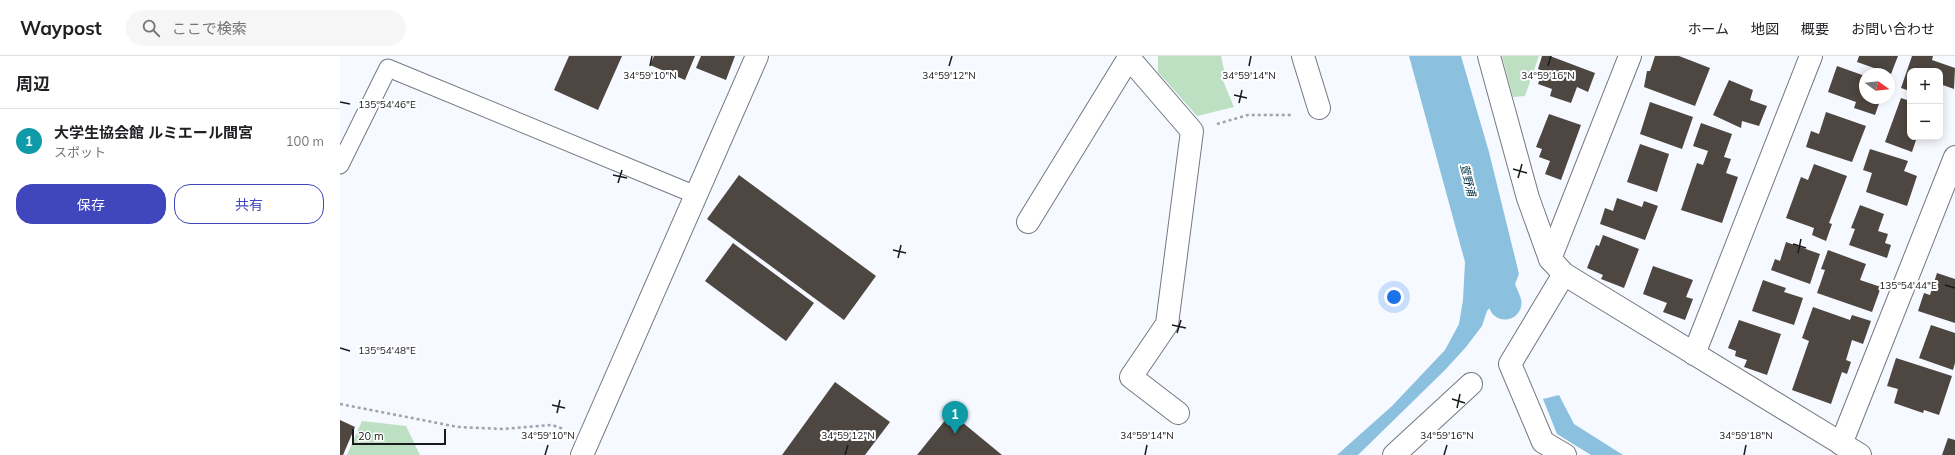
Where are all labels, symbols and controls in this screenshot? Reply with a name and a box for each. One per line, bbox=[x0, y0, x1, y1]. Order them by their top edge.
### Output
search box bbox=[126, 10, 406, 46]
text: Waypost bbox=[20, 16, 102, 40]
icon: search bbox=[140, 17, 162, 39]
text: ここで検索 bbox=[172, 19, 247, 38]
text: ホーム bbox=[1687, 20, 1729, 38]
text: 地図 bbox=[1751, 20, 1779, 38]
text: 概要 bbox=[1801, 20, 1829, 38]
text: お問い合わせ bbox=[1851, 20, 1935, 38]
north arrow bbox=[1859, 68, 1895, 104]
map controls bbox=[1907, 68, 1943, 140]
button: + bbox=[1907, 68, 1943, 104]
text: 34°59'10"N bbox=[623, 69, 677, 82]
text: 34°59'12"N bbox=[922, 69, 976, 82]
text: 34°59'14"N bbox=[1222, 69, 1276, 82]
text: 34°59'16"N bbox=[1521, 69, 1575, 82]
text: 周辺 bbox=[16, 73, 50, 94]
text: 135°54'46"E bbox=[358, 98, 416, 111]
button: − bbox=[1907, 104, 1943, 140]
text: 大学生協会館 ルミエール間宮 bbox=[54, 123, 253, 142]
text: 1 bbox=[25, 133, 33, 149]
text: 100 m bbox=[286, 133, 324, 149]
text: スポット bbox=[54, 144, 106, 160]
water label: 萱野浦 bbox=[1457, 162, 1479, 200]
button: 保存 bbox=[16, 184, 166, 224]
button: 共有 bbox=[174, 184, 324, 224]
text: 135°54'44"E bbox=[1879, 279, 1937, 292]
your location bbox=[1384, 287, 1404, 307]
text: 135°54'48"E bbox=[358, 344, 416, 357]
pin: 1 bbox=[942, 401, 968, 434]
scale bar bbox=[352, 427, 446, 446]
text: 20 m bbox=[358, 429, 384, 443]
text: 34°59'10"N bbox=[521, 429, 575, 442]
text: 34°59'12"N bbox=[821, 429, 875, 442]
text: 34°59'14"N bbox=[1120, 429, 1174, 442]
text: 34°59'16"N bbox=[1420, 429, 1474, 442]
text: 34°59'18"N bbox=[1719, 429, 1773, 442]

